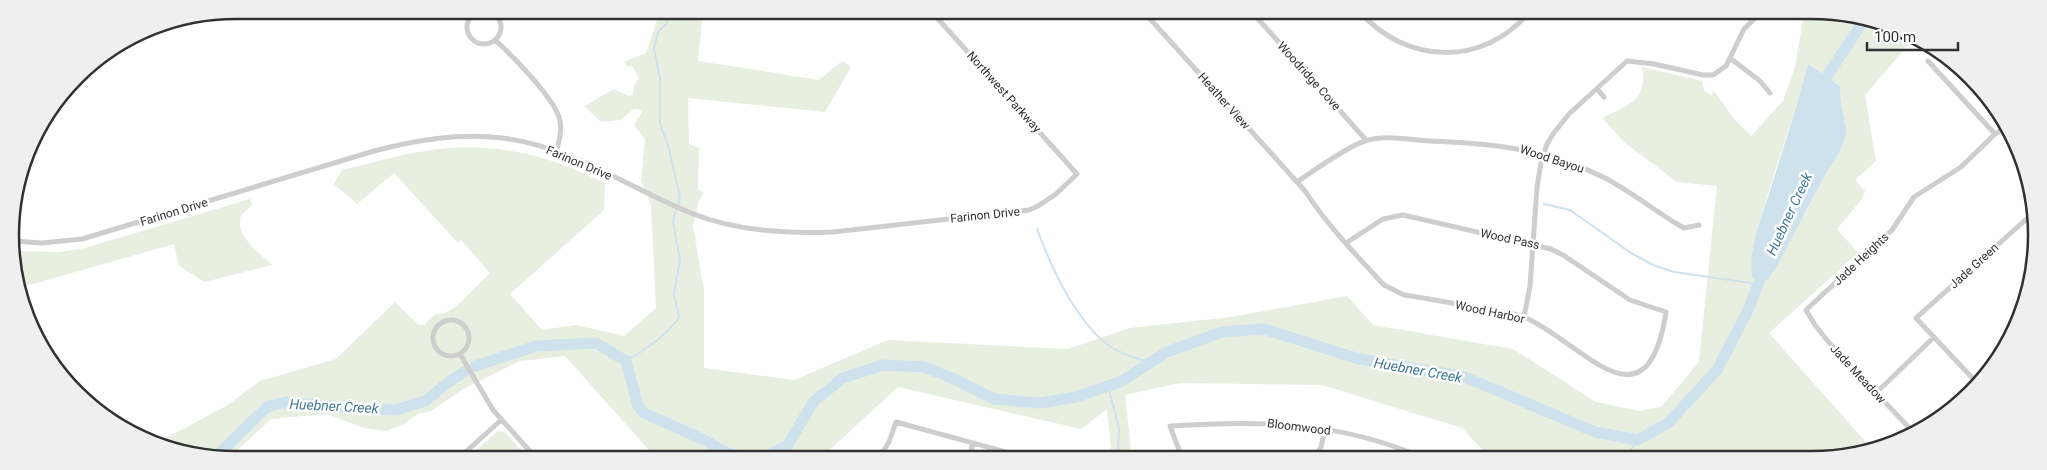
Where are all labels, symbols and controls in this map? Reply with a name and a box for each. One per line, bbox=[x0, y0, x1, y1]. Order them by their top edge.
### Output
scale bar bbox=[1867, 20, 1958, 52]
text: 100 m bbox=[1874, 28, 1916, 46]
street label: Woodridge Cove bbox=[1275, 39, 1343, 113]
street label: Northwest Parkway bbox=[964, 49, 1044, 136]
street label: Heather View bbox=[1195, 70, 1253, 132]
street label: Wood Bayou bbox=[1518, 142, 1586, 176]
street label: Farinon Drive bbox=[544, 143, 614, 183]
water label: Huebner Creek bbox=[1763, 169, 1816, 258]
street label: Farinon Drive bbox=[138, 195, 210, 229]
street label: Farinon Drive bbox=[949, 204, 1021, 226]
street label: Wood Pass bbox=[1479, 226, 1541, 252]
street label: Jade Heights bbox=[1830, 230, 1892, 288]
street label: Jade Green bbox=[1947, 240, 2001, 292]
street label: Wood Harbor bbox=[1454, 298, 1526, 326]
street label: Jade Meadow bbox=[1827, 342, 1889, 406]
water label: Huebner Creek bbox=[1373, 354, 1464, 386]
water label: Huebner Creek bbox=[289, 396, 380, 416]
street label: Bloomwood bbox=[1266, 416, 1332, 438]

